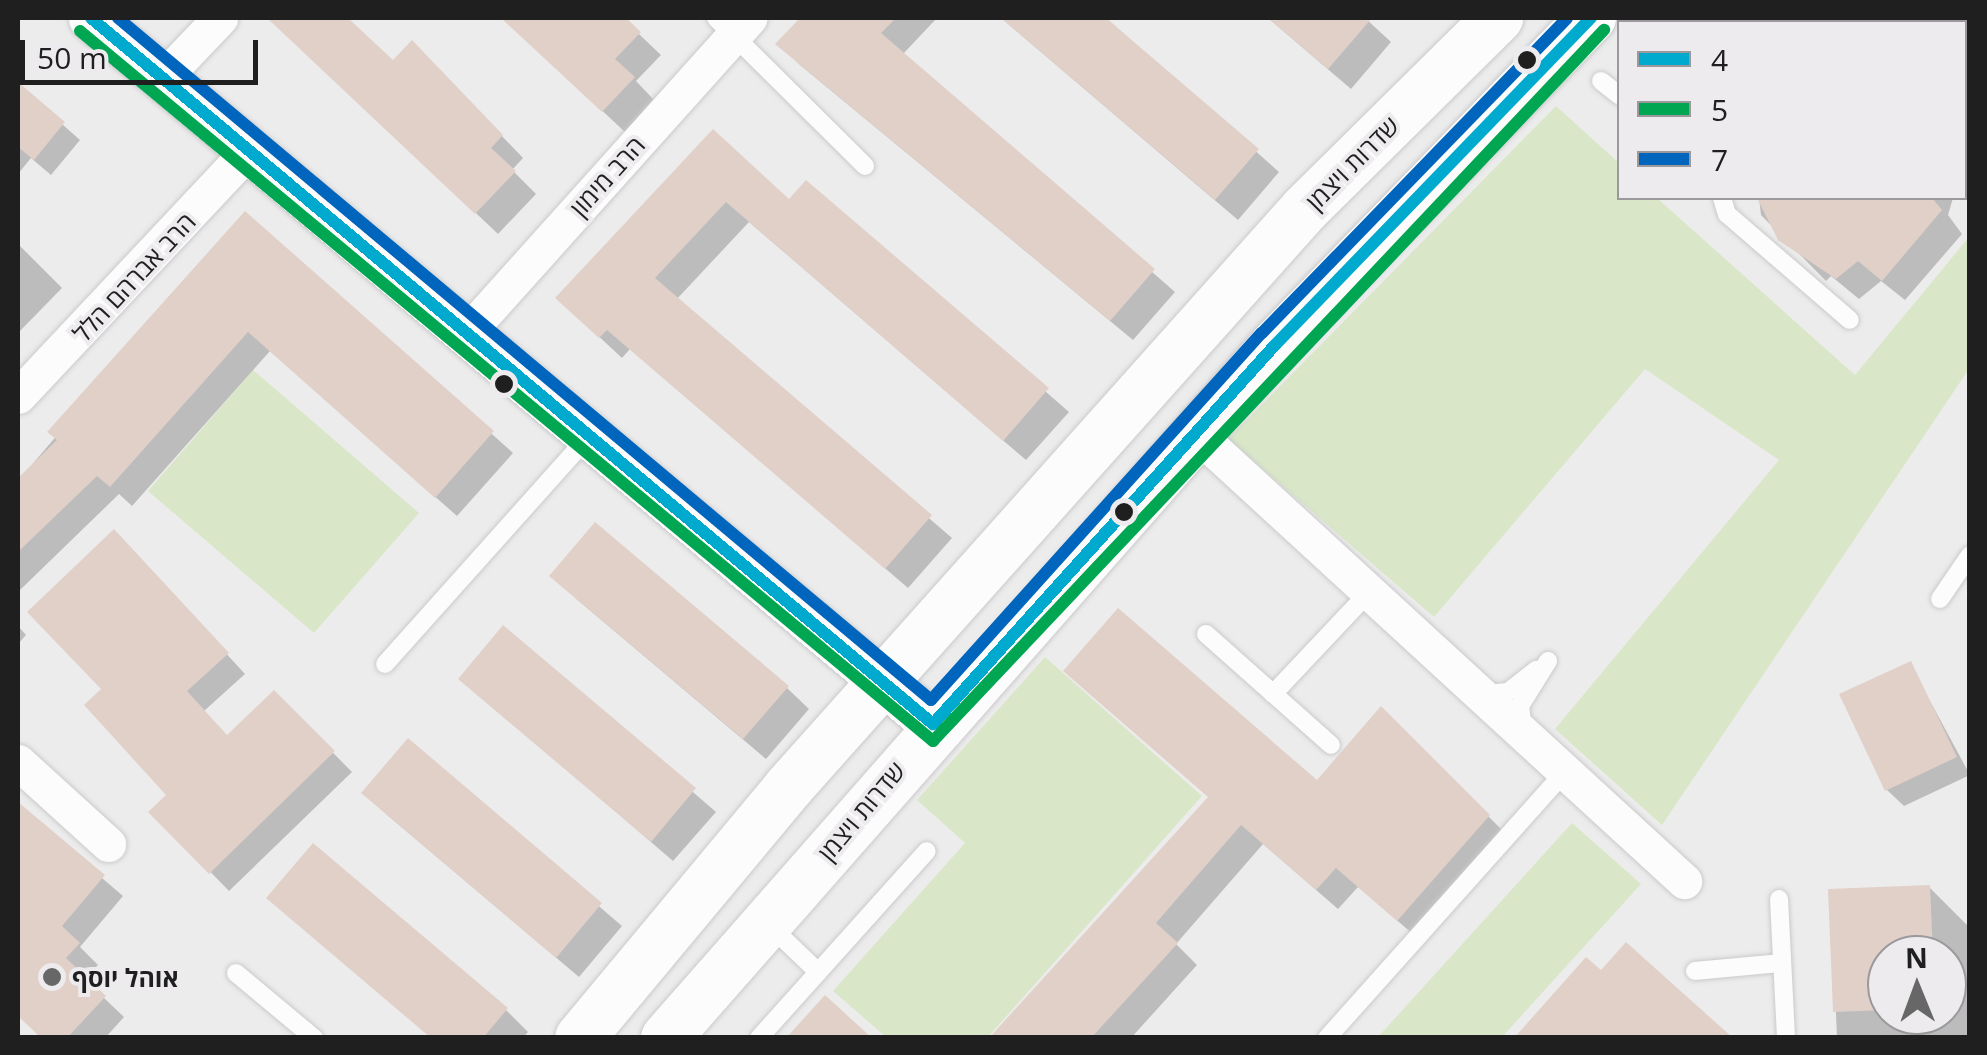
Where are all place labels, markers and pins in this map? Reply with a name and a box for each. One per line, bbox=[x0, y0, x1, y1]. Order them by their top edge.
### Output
unlabelled marker bbox=[1517, 50, 1537, 70]
unlabelled marker bbox=[494, 374, 514, 394]
unlabelled marker bbox=[1114, 502, 1134, 522]
place label: אוהל יוסף bbox=[72, 962, 179, 992]
marker: אוהל יוסף bbox=[41, 966, 63, 988]

